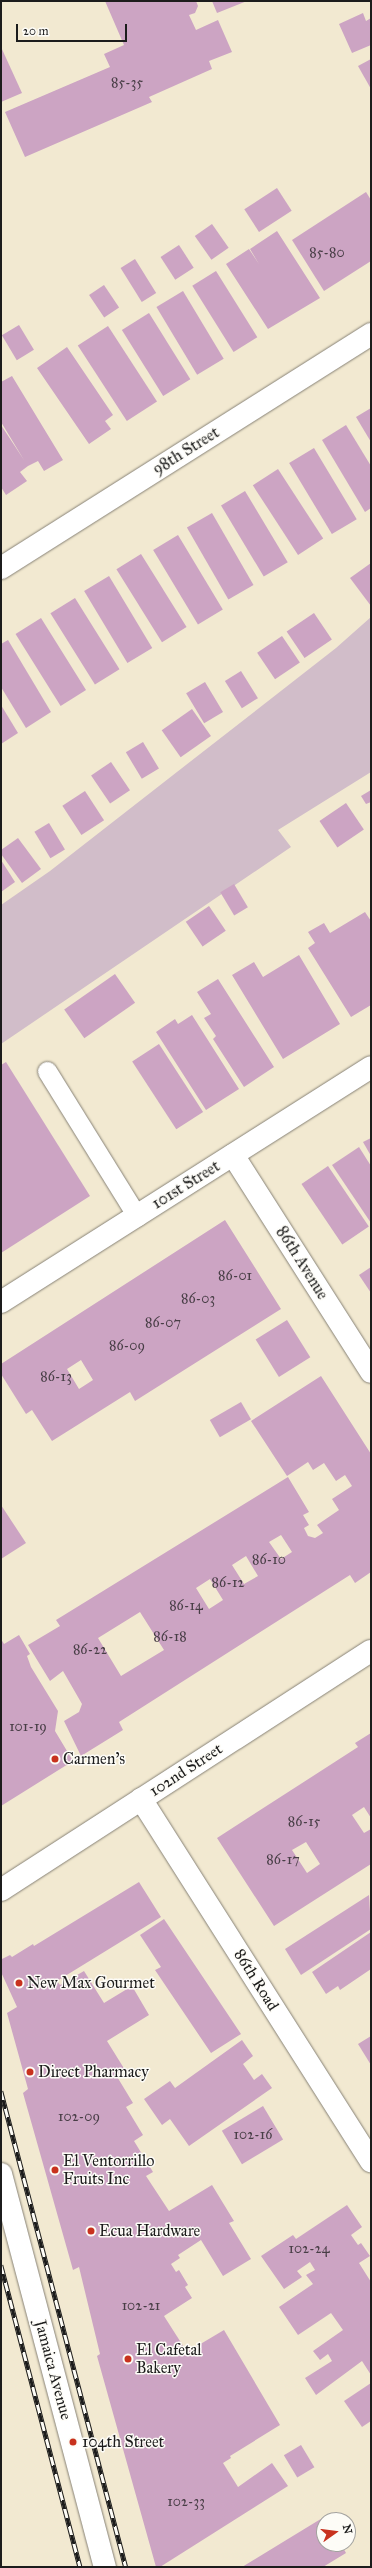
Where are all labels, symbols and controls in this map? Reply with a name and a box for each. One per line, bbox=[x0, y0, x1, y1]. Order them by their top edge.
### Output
scale bar bbox=[18, 16, 129, 42]
text: 20 m bbox=[23, 24, 49, 38]
house number: 85-35 bbox=[111, 75, 143, 91]
house number: 85-80 bbox=[309, 245, 345, 261]
street label: 98th Street bbox=[149, 423, 223, 479]
street label: 101st Street bbox=[149, 1157, 223, 1213]
street label: 86th Avenue bbox=[272, 1223, 332, 1303]
house number: 86-01 bbox=[218, 1268, 252, 1284]
house number: 86-03 bbox=[181, 1291, 215, 1307]
house number: 86-07 bbox=[145, 1315, 181, 1331]
house number: 86-09 bbox=[109, 1338, 145, 1354]
house number: 86-13 bbox=[40, 1369, 72, 1385]
house number: 86-10 bbox=[252, 1552, 286, 1568]
house number: 86-12 bbox=[212, 1575, 244, 1591]
house number: 86-14 bbox=[169, 1598, 203, 1614]
house number: 86-18 bbox=[153, 1629, 187, 1645]
house number: 86-22 bbox=[73, 1642, 107, 1658]
house number: 101-19 bbox=[9, 1719, 47, 1735]
street label: 102nd Street bbox=[146, 1739, 226, 1801]
place label: Carmen's bbox=[63, 1749, 125, 1769]
marker: Carmen's bbox=[50, 1754, 60, 1764]
house number: 86-15 bbox=[288, 1814, 320, 1830]
house number: 86-17 bbox=[266, 1852, 300, 1868]
street label: 86th Road bbox=[230, 1946, 282, 2014]
place label: New Max Gourmet bbox=[27, 1973, 155, 1993]
marker: New Max Gourmet bbox=[14, 1978, 24, 1988]
place label: Direct Pharmacy bbox=[38, 2062, 149, 2082]
marker: Direct Pharmacy bbox=[25, 2067, 35, 2077]
house number: 102-09 bbox=[58, 2109, 100, 2125]
house number: 102-16 bbox=[234, 2127, 272, 2143]
place label: El Ventorrillo Fruits Inc bbox=[63, 2151, 154, 2189]
marker: El Ventorrillo Fruits Inc bbox=[50, 2165, 60, 2175]
place label: Ecua Hardware bbox=[99, 2221, 200, 2241]
marker: Ecua Hardware bbox=[86, 2226, 96, 2236]
house number: 102-24 bbox=[289, 2241, 329, 2257]
house number: 102-21 bbox=[122, 2298, 160, 2314]
street label: Jamaica Avenue bbox=[30, 2318, 76, 2422]
place label: El Cafetal Bakery bbox=[136, 2340, 202, 2378]
marker: El Cafetal Bakery bbox=[123, 2354, 133, 2364]
place label: 104th Street bbox=[82, 2432, 164, 2452]
marker: 104th Street bbox=[67, 2436, 79, 2448]
house number: 102-33 bbox=[167, 2494, 205, 2510]
north arrow bbox=[316, 2512, 356, 2552]
text: N bbox=[340, 2523, 355, 2535]

